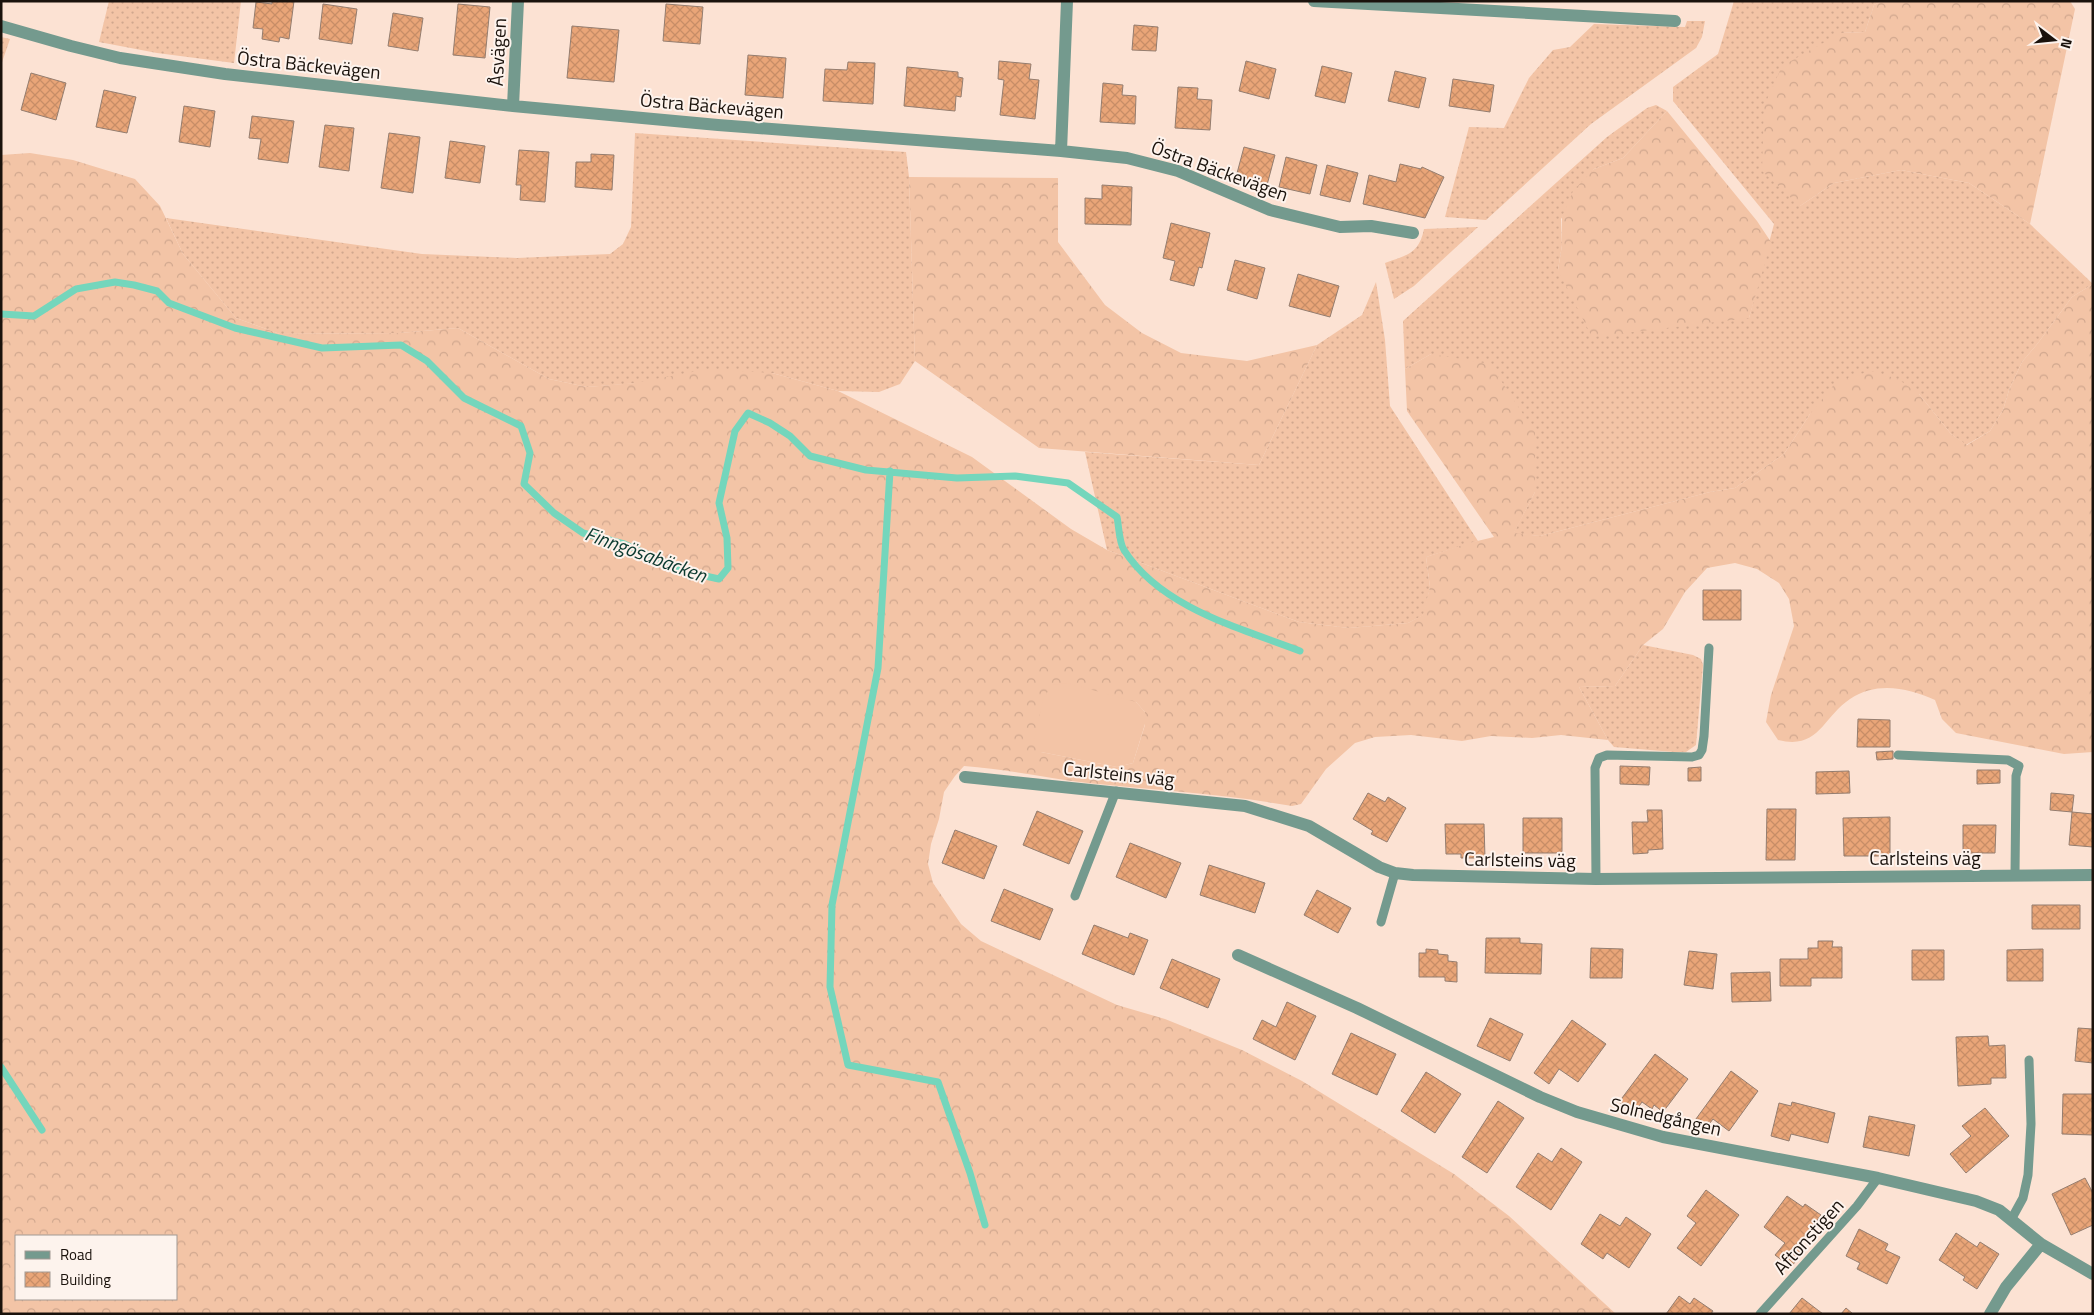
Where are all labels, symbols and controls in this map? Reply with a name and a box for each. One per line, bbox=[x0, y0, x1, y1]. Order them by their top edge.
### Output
north arrow bbox=[2029, 15, 2079, 65]
street label: Åsvägen bbox=[481, 17, 513, 87]
text: N bbox=[2056, 36, 2078, 51]
street label: Östra Bäckevägen bbox=[236, 42, 382, 86]
street label: Östra Bäckevägen bbox=[639, 84, 785, 126]
street label: Östra Bäckevägen bbox=[1147, 132, 1293, 208]
water label: Finngösabäcken bbox=[581, 518, 712, 591]
street label: Carlsteins väg bbox=[1062, 753, 1176, 793]
street label: Carlsteins väg bbox=[1869, 843, 1981, 872]
street label: Carlsteins väg bbox=[1464, 844, 1576, 874]
street label: Solnedgången bbox=[1607, 1089, 1725, 1143]
street label: Aftonstigen bbox=[1766, 1192, 1850, 1280]
legend bbox=[15, 1235, 178, 1300]
text: Road bbox=[60, 1243, 92, 1266]
text: Building bbox=[60, 1268, 111, 1291]

